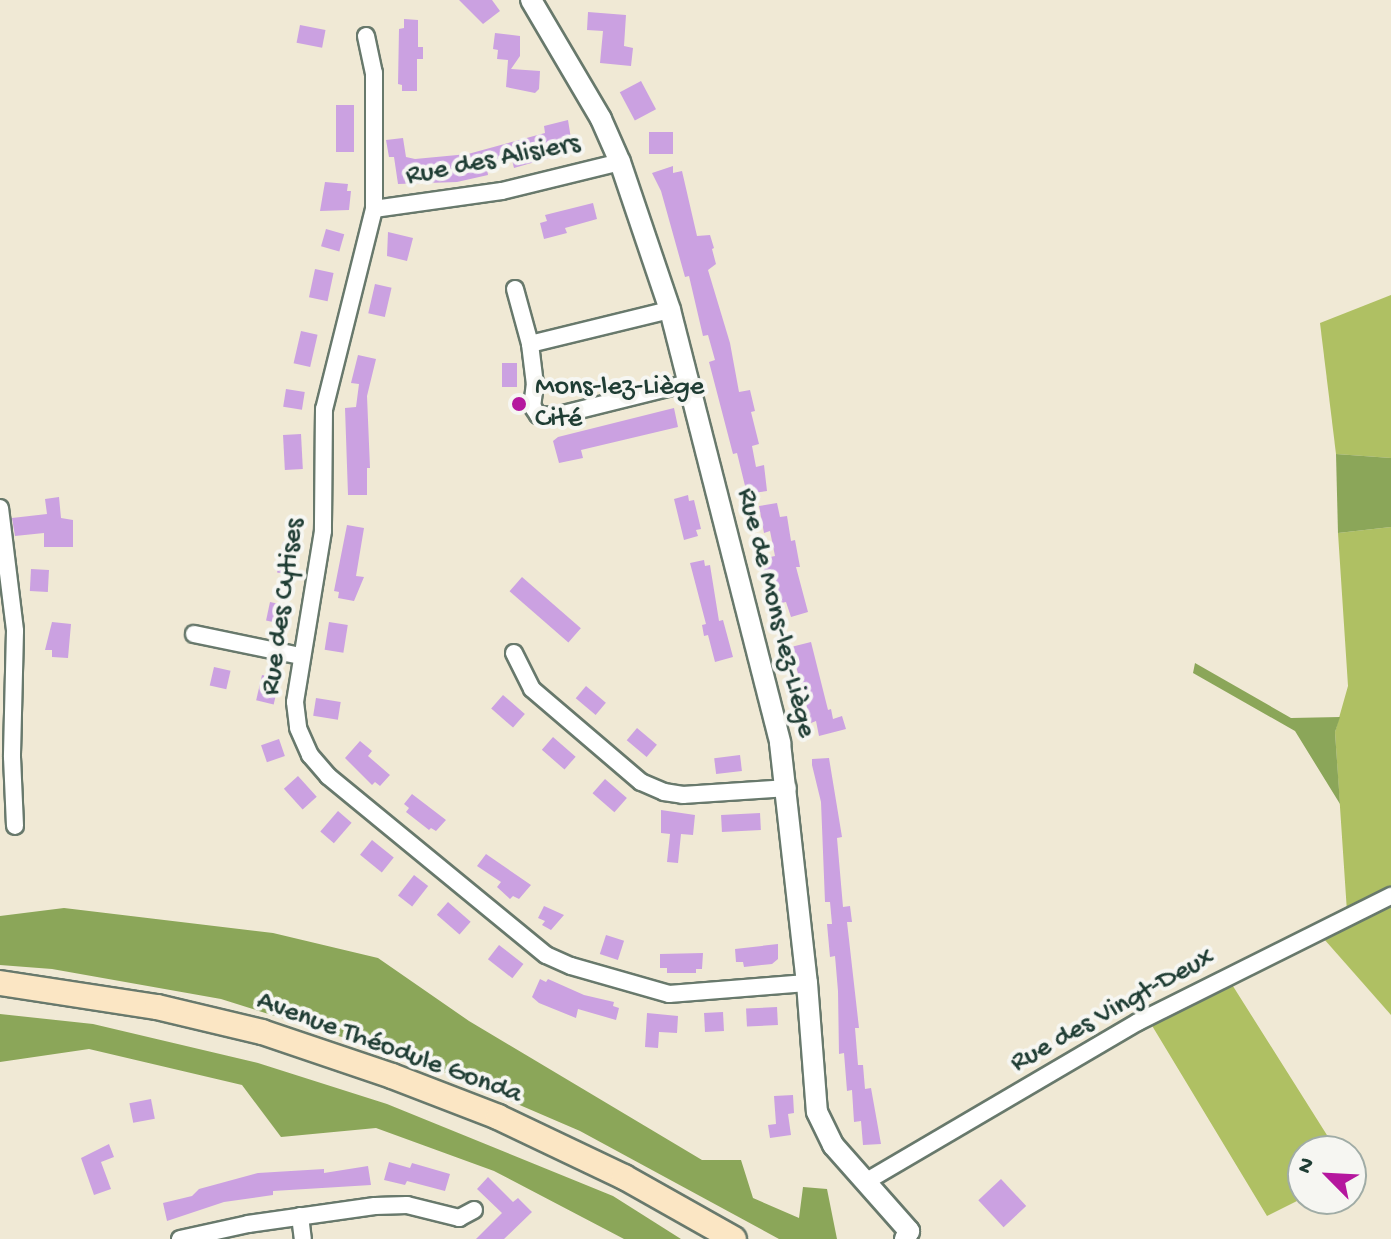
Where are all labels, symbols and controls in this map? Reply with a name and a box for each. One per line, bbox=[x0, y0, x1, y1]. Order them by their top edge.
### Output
street label: Rue des Alisiers bbox=[403, 128, 583, 194]
place label: Mons-lez-Liège Cité bbox=[535, 371, 704, 437]
marker: Mons-lez-Liège Cité bbox=[510, 395, 528, 413]
street label: Rue de Mons-lez-Liège bbox=[728, 485, 822, 741]
street label: Rue des Cytises bbox=[255, 516, 313, 698]
street label: Rue des Vingt-Deux bbox=[1005, 941, 1221, 1081]
street label: Avenue Théodule Gonda bbox=[252, 985, 526, 1113]
north arrow bbox=[1287, 1135, 1367, 1215]
text: N bbox=[1292, 1154, 1322, 1178]

